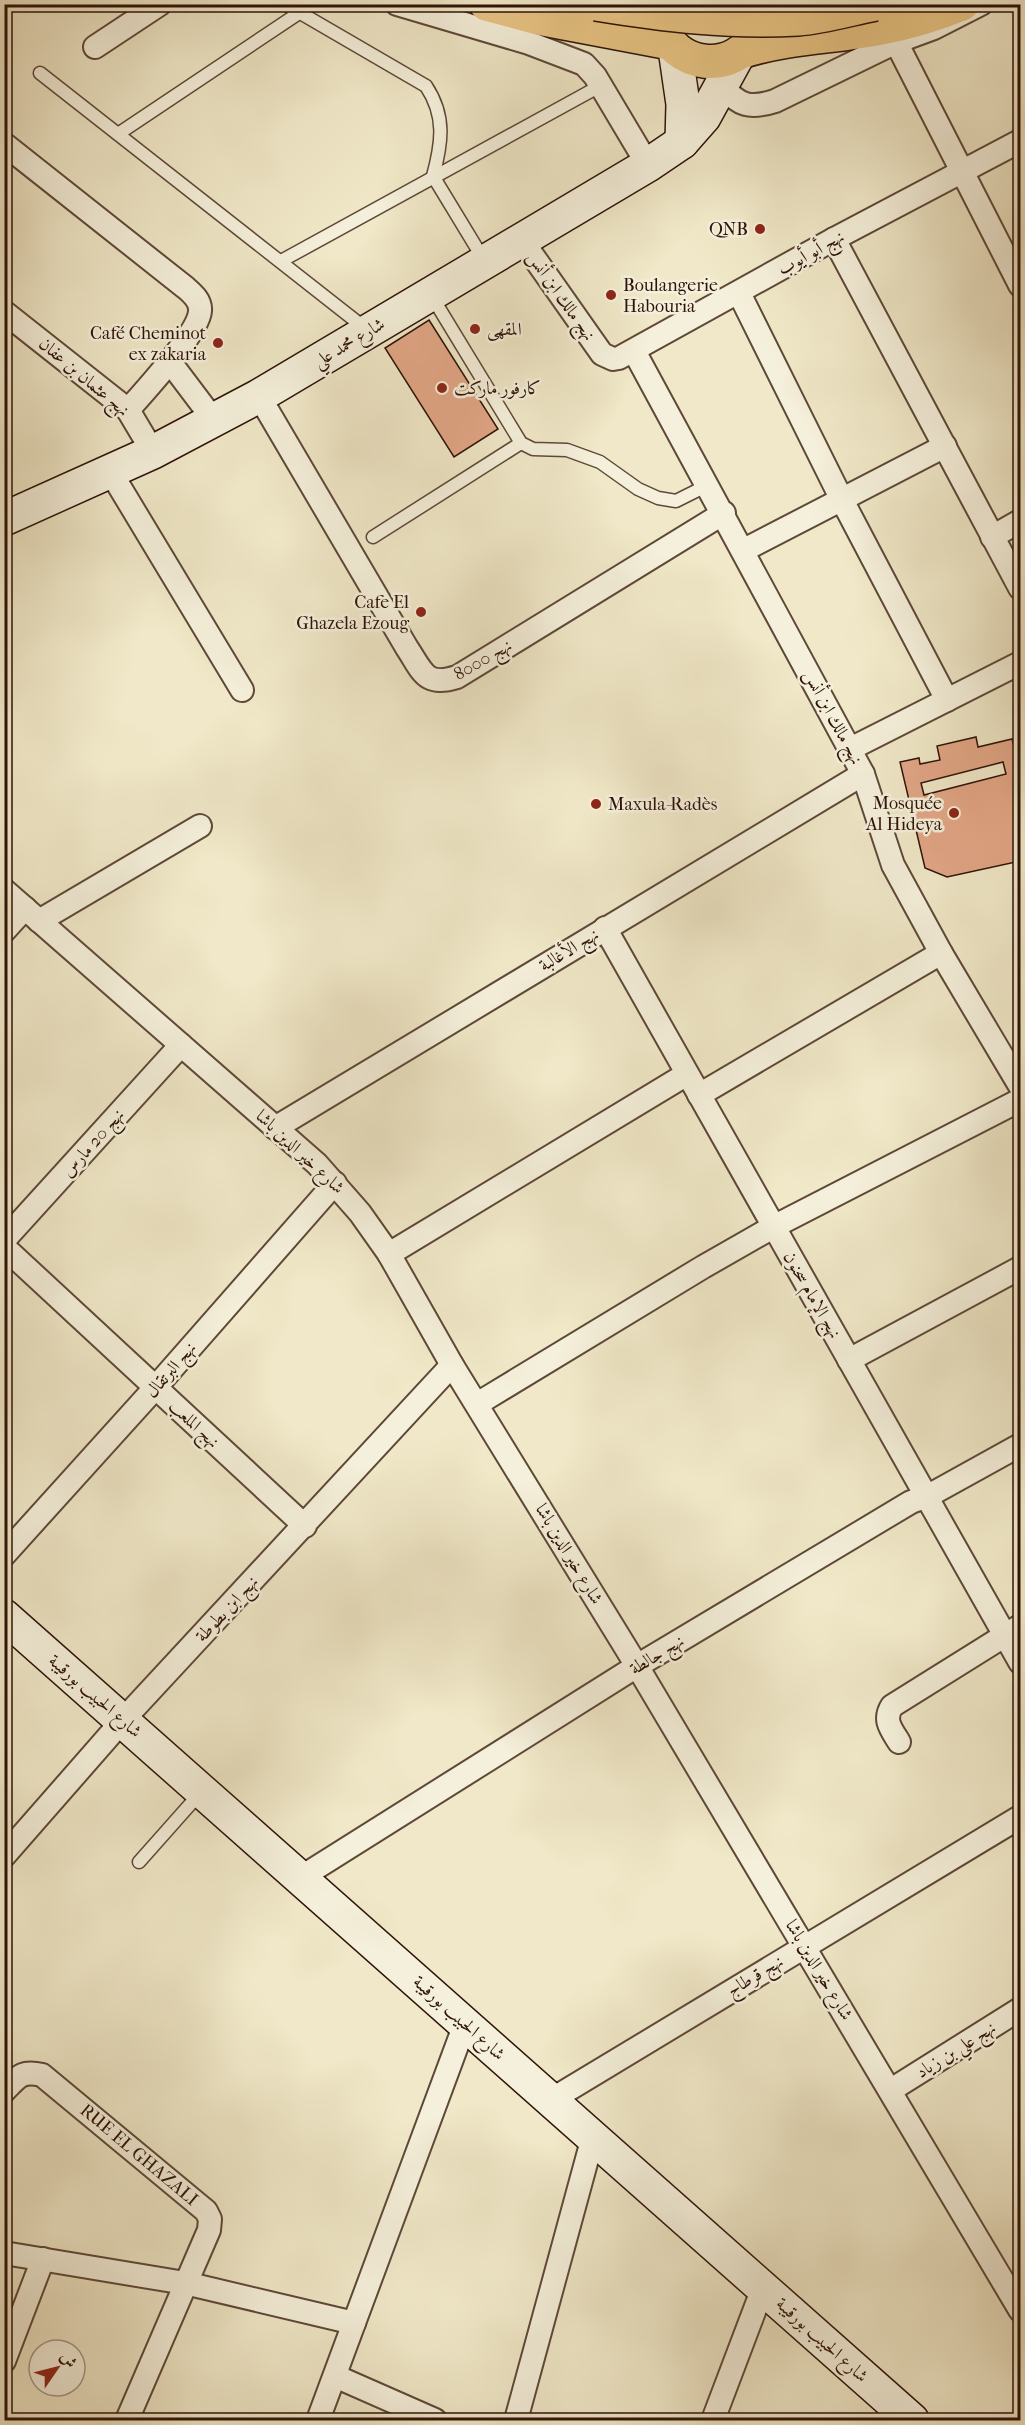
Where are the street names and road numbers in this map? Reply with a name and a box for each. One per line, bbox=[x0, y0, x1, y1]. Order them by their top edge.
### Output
street label: نهج أبو أيوب bbox=[772, 223, 850, 284]
street label: نهج مالك ابن أنس bbox=[518, 245, 602, 348]
street label: شارع محمد علي bbox=[309, 314, 392, 378]
street label: نهج عثمان بن عفان bbox=[31, 333, 134, 425]
street label: نهج 8000 bbox=[450, 635, 518, 689]
street label: نهج مالك ابن أنس bbox=[795, 664, 869, 770]
street label: نهج الأغالبة bbox=[534, 921, 605, 980]
street label: نهج 20 مارس bbox=[57, 1105, 133, 1185]
street label: شارع خير الدين باشا bbox=[249, 1106, 349, 1201]
street label: نهج الإمام سحنون bbox=[774, 1248, 845, 1345]
street label: نهج البرتقال bbox=[141, 1338, 205, 1405]
street label: نهج الملعب bbox=[161, 1395, 224, 1456]
street label: شارع خير الدين باشا bbox=[527, 1500, 607, 1610]
street label: نهج ابن بطوطة bbox=[191, 1572, 267, 1650]
street label: نهج جالطة bbox=[626, 1631, 691, 1684]
street label: شارع الحبيب بورقيبة bbox=[41, 1650, 146, 1745]
street label: شارع خير الدين باشا bbox=[777, 1916, 857, 2026]
street label: نهج قرطاج bbox=[723, 1951, 790, 2005]
street label: شارع الحبيب بورقيبة bbox=[406, 1971, 509, 2068]
street label: نهج علي بن زياد bbox=[912, 2017, 1003, 2088]
street label: RUE EL GHAZALI bbox=[76, 2100, 202, 2210]
street label: شارع الحبيب بورقيبة bbox=[769, 2293, 872, 2390]

